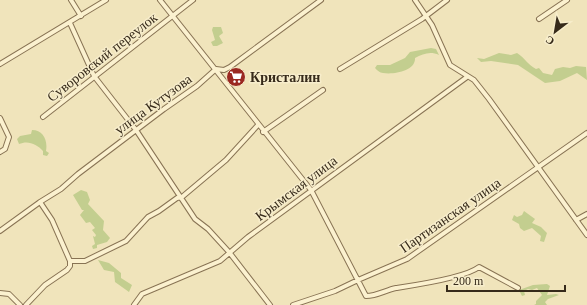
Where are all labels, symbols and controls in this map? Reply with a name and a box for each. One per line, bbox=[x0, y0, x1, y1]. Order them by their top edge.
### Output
street label: Суворовский переулок bbox=[44, 10, 160, 105]
north arrow bbox=[535, 12, 575, 52]
text: С bbox=[543, 33, 556, 48]
supermarket icon: Кристалин bbox=[225, 66, 247, 88]
place label: Кристалин bbox=[250, 70, 320, 85]
street label: улица Кутузова bbox=[112, 71, 195, 137]
street label: Крымская улица bbox=[253, 152, 341, 224]
street label: Партизанская улица bbox=[397, 175, 504, 256]
scale bar bbox=[447, 267, 565, 293]
text: 200 m bbox=[453, 274, 484, 288]

